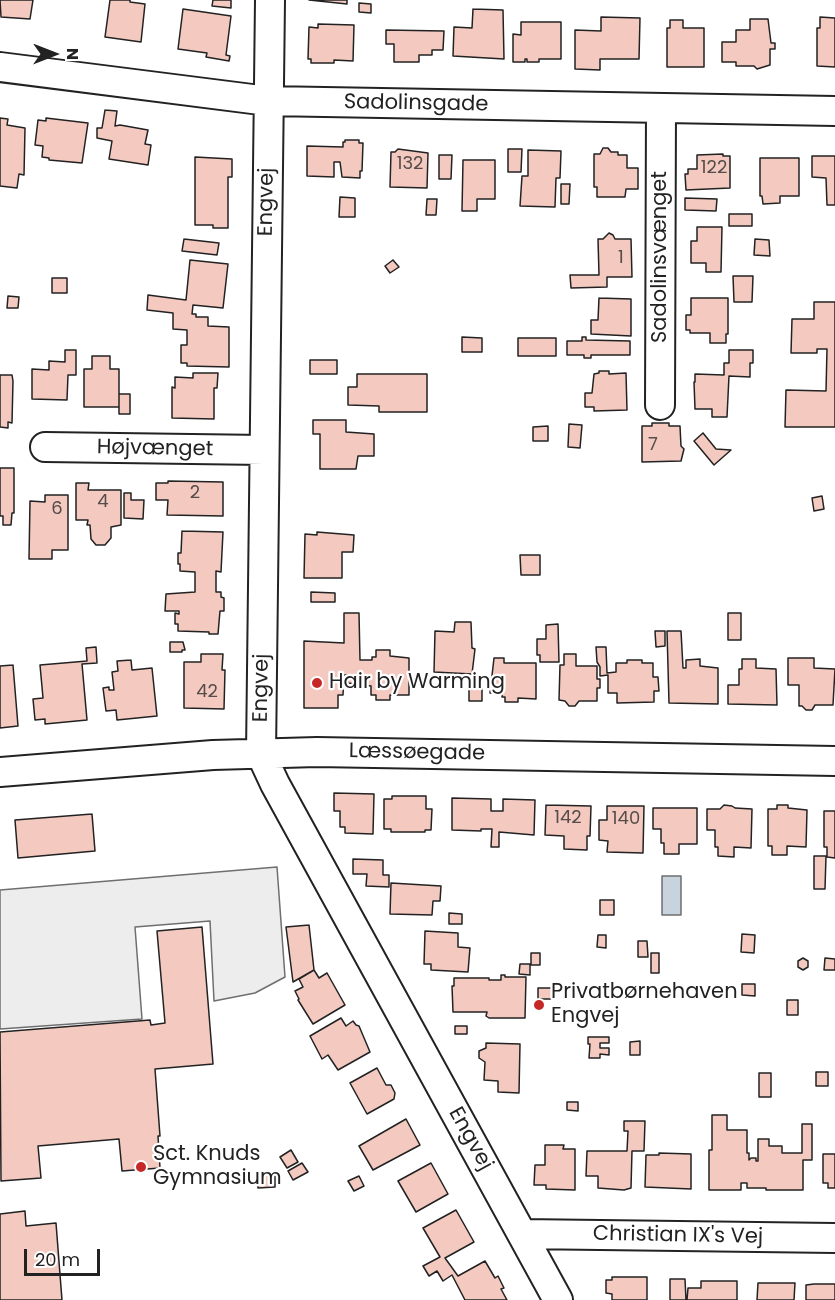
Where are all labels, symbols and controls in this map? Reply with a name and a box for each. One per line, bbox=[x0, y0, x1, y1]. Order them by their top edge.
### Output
north arrow bbox=[24, 24, 84, 84]
text: N bbox=[61, 48, 84, 60]
street label: Sadolinsgade bbox=[344, 90, 488, 118]
house number: 132 bbox=[397, 153, 423, 175]
house number: 122 bbox=[701, 157, 727, 179]
street label: Engvej bbox=[254, 168, 280, 236]
street label: Sadolinsvænget bbox=[648, 171, 674, 343]
house number: 1 bbox=[618, 247, 624, 269]
house number: 7 bbox=[648, 434, 658, 456]
street label: Højvænget bbox=[97, 435, 213, 463]
house number: 2 bbox=[190, 482, 200, 504]
house number: 4 bbox=[97, 491, 109, 513]
house number: 6 bbox=[51, 498, 63, 520]
street label: Engvej bbox=[249, 654, 275, 722]
place label: Hair by Warming bbox=[329, 670, 505, 696]
marker: Hair by Warming bbox=[310, 676, 324, 690]
house number: 42 bbox=[196, 681, 218, 703]
street label: Læssøegade bbox=[349, 739, 485, 767]
house number: 142 bbox=[554, 807, 582, 829]
house number: 140 bbox=[612, 808, 640, 830]
place label: Privatbørnehaven Engvej bbox=[551, 980, 738, 1030]
marker: Privatbørnehaven Engvej bbox=[532, 998, 546, 1012]
street label: Engvej bbox=[442, 1103, 498, 1175]
place label: Sct. Knuds Gymnasium bbox=[153, 1142, 282, 1192]
marker: Sct. Knuds Gymnasium bbox=[134, 1160, 148, 1174]
street label: Christian IX's Vej bbox=[593, 1222, 763, 1250]
scale bar bbox=[27, 1237, 104, 1275]
text: 20 m bbox=[35, 1247, 80, 1272]

